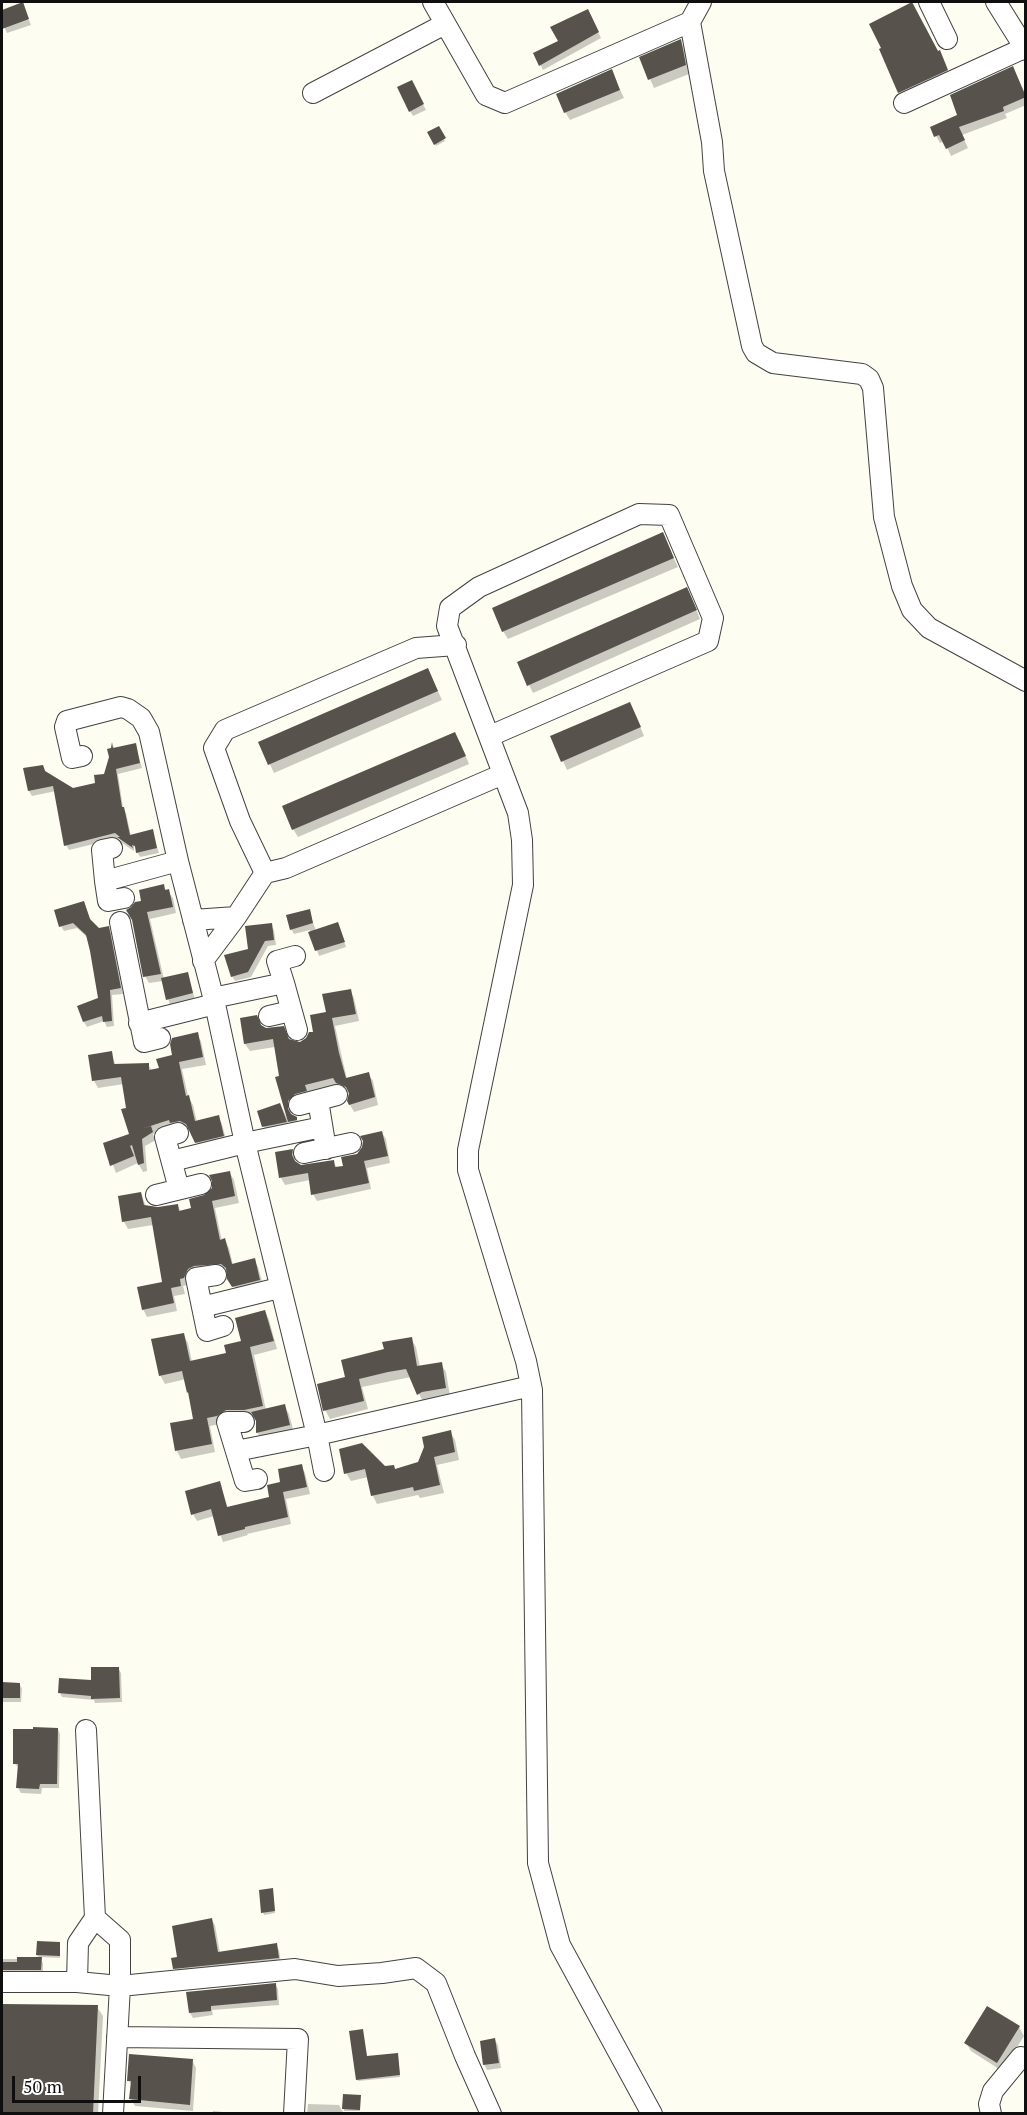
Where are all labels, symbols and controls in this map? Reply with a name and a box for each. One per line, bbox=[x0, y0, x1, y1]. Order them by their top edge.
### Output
scale bar bbox=[15, 2064, 144, 2102]
text: 50 m bbox=[23, 2074, 62, 2098]

